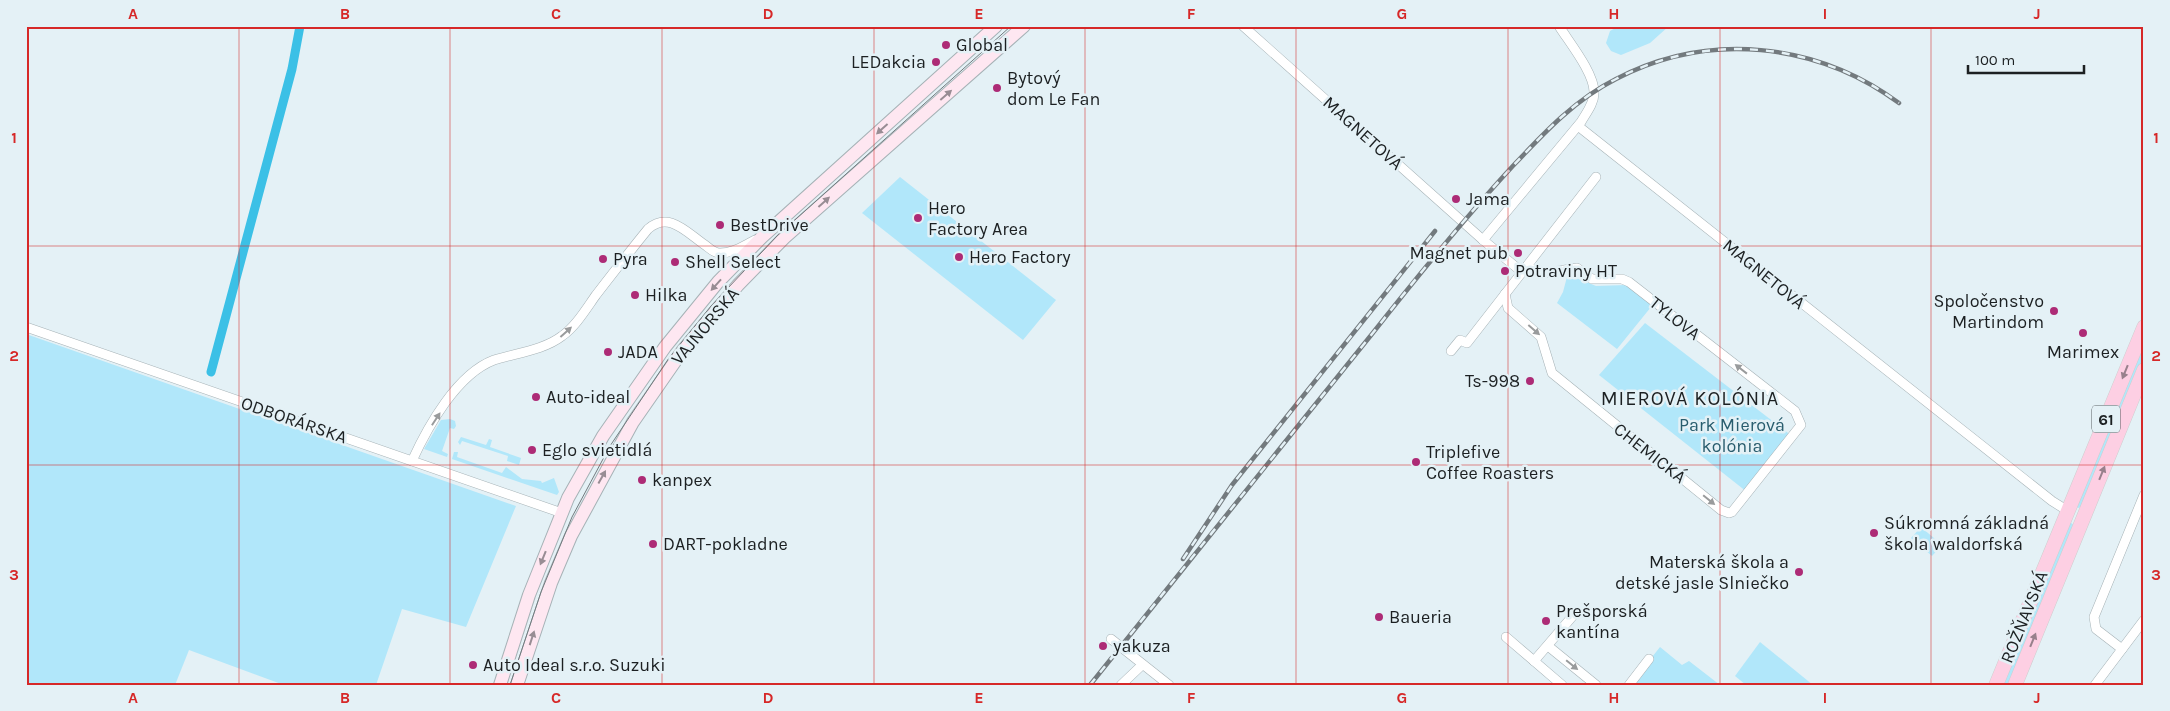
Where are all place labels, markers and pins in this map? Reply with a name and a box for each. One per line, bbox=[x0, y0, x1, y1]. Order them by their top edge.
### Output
place label: Global bbox=[956, 34, 1008, 56]
marker: Global bbox=[940, 39, 952, 51]
place label: LEDakcia bbox=[851, 51, 926, 73]
marker: LEDakcia bbox=[930, 56, 942, 68]
place label: Bytový dom Le Fan bbox=[1007, 67, 1100, 110]
marker: Bytový dom Le Fan bbox=[991, 82, 1003, 94]
place label: Jama bbox=[1466, 188, 1510, 210]
marker: Jama bbox=[1450, 193, 1462, 205]
place label: Hero Factory Area bbox=[928, 197, 1028, 240]
marker: Hero Factory Area bbox=[912, 212, 924, 224]
place label: BestDrive bbox=[730, 214, 809, 236]
marker: BestDrive bbox=[714, 219, 726, 231]
place label: Magnet pub bbox=[1409, 242, 1508, 264]
place label: Hero Factory bbox=[969, 246, 1071, 268]
marker: Magnet pub bbox=[1512, 247, 1524, 259]
place label: Pyra bbox=[613, 248, 648, 270]
place label: Shell Select bbox=[685, 251, 781, 273]
marker: Hero Factory bbox=[953, 251, 965, 263]
marker: Pyra bbox=[597, 253, 609, 265]
marker: Shell Select bbox=[669, 256, 681, 268]
place label: Potraviny HT bbox=[1515, 260, 1617, 282]
marker: Potraviny HT bbox=[1499, 265, 1511, 277]
place label: Hilka bbox=[645, 284, 688, 306]
marker: Hilka bbox=[629, 289, 641, 301]
place label: Spoločenstvo Martindom bbox=[1933, 290, 2044, 333]
marker: Spoločenstvo Martindom bbox=[2048, 305, 2060, 317]
marker: Marimex bbox=[2077, 327, 2089, 339]
place label: JADA bbox=[618, 341, 658, 363]
place label: Marimex bbox=[2047, 341, 2119, 363]
marker: JADA bbox=[602, 346, 614, 358]
place label: Ts-998 bbox=[1465, 370, 1520, 392]
marker: Ts-998 bbox=[1524, 375, 1536, 387]
place label: Auto-ideal bbox=[546, 386, 630, 408]
marker: Auto-ideal bbox=[530, 391, 542, 403]
place label: Eglo svietidlá bbox=[542, 439, 652, 461]
place label: Triplefive Coffee Roasters bbox=[1426, 441, 1554, 484]
marker: Eglo svietidlá bbox=[526, 444, 538, 456]
marker: Triplefive Coffee Roasters bbox=[1410, 456, 1422, 468]
place label: kanpex bbox=[652, 469, 712, 491]
marker: kanpex bbox=[636, 474, 648, 486]
place label: Súkromná základná škola waldorfská bbox=[1884, 512, 2049, 555]
marker: Súkromná základná škola waldorfská bbox=[1868, 527, 1880, 539]
place label: DART-pokladne bbox=[663, 533, 788, 555]
marker: DART-pokladne bbox=[647, 538, 659, 550]
place label: Materská škola a detské jasle Slniečko bbox=[1615, 551, 1789, 594]
marker: Materská škola a detské jasle Slniečko bbox=[1793, 566, 1805, 578]
place label: Prešporská kantína bbox=[1556, 600, 1648, 643]
place label: Baueria bbox=[1389, 606, 1452, 628]
marker: Baueria bbox=[1373, 611, 1385, 623]
marker: Prešporská kantína bbox=[1540, 615, 1552, 627]
place label: yakuza bbox=[1112, 635, 1171, 657]
marker: yakuza bbox=[1097, 640, 1109, 652]
place label: Auto Ideal s.r.o. Suzuki bbox=[483, 654, 666, 676]
marker: Auto Ideal s.r.o. Suzuki bbox=[467, 659, 479, 671]

